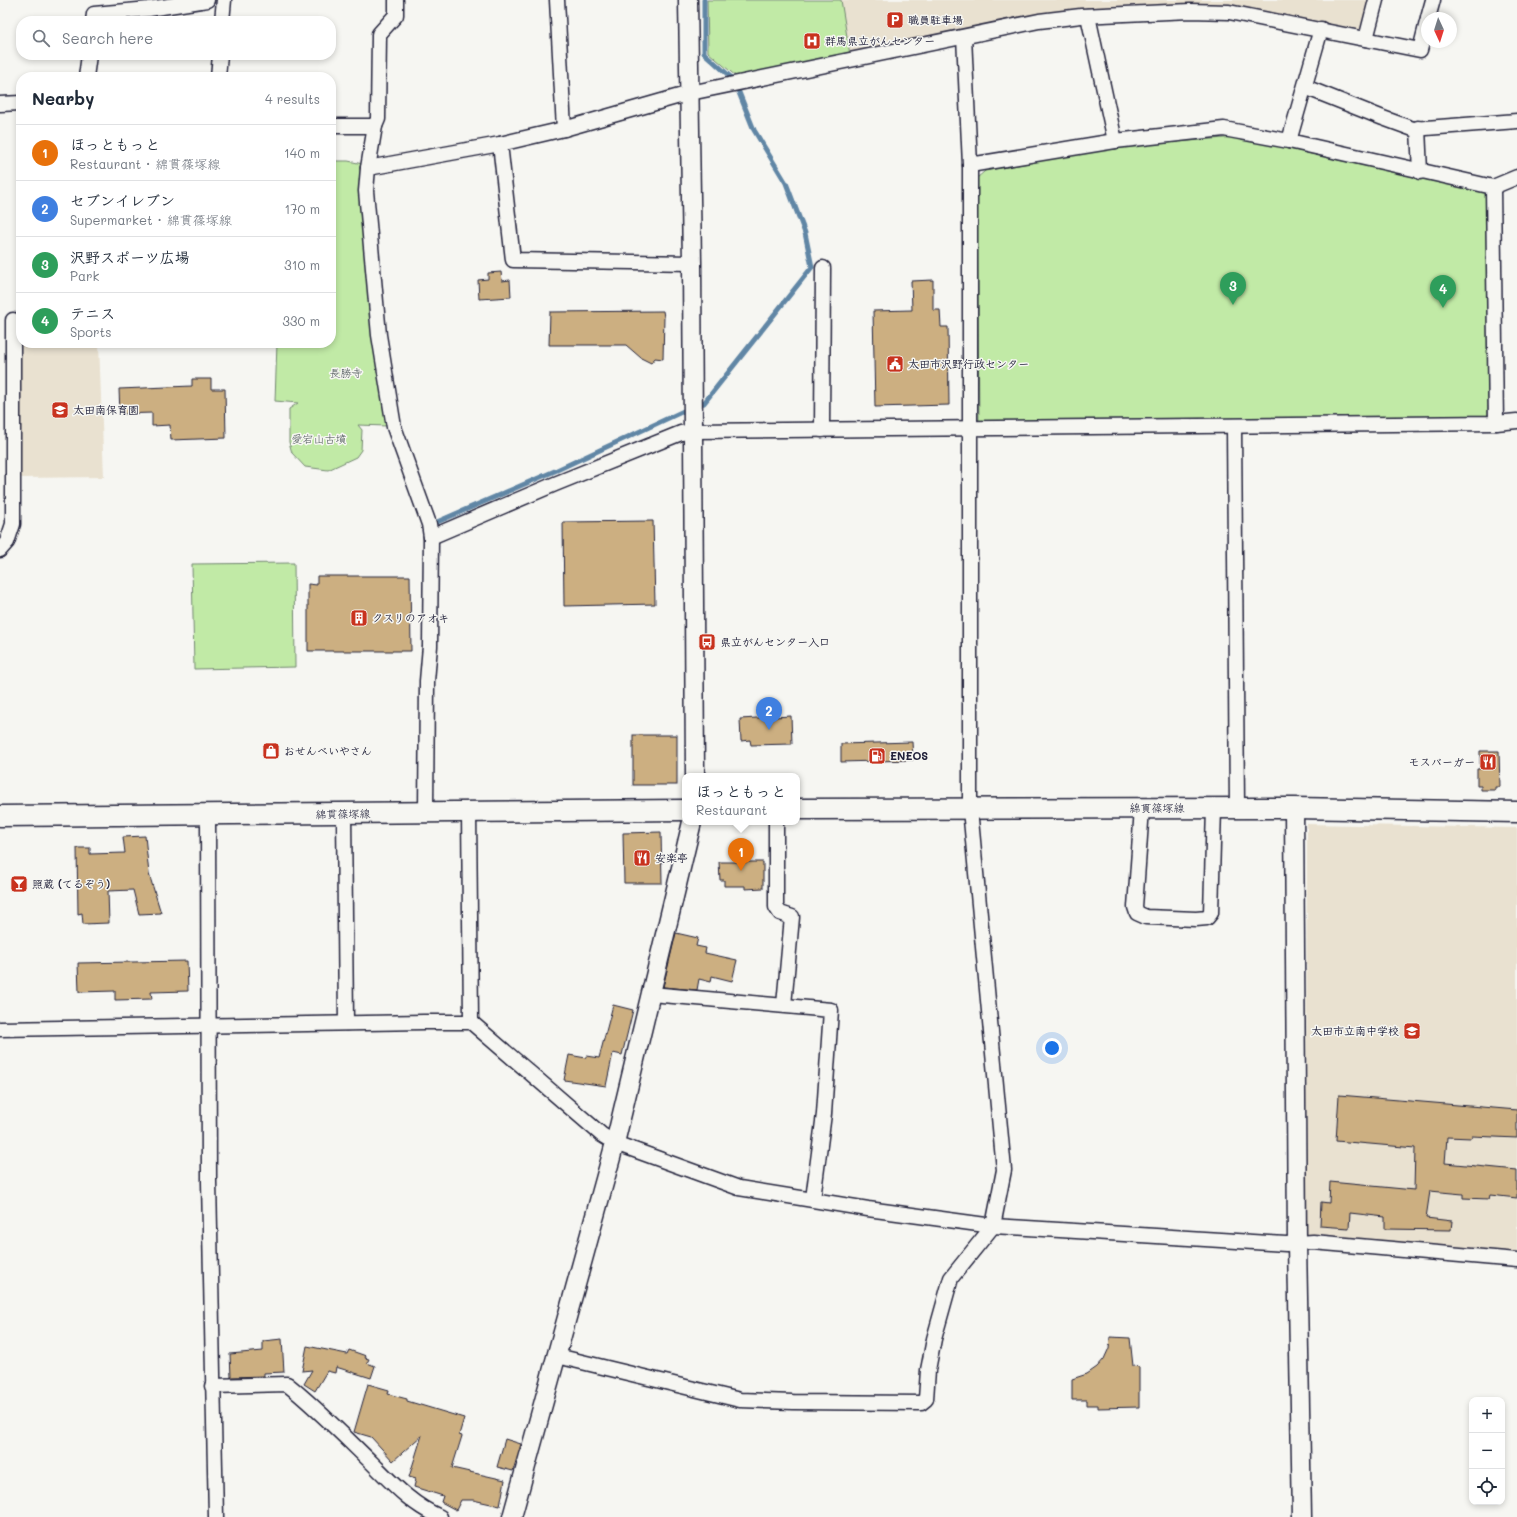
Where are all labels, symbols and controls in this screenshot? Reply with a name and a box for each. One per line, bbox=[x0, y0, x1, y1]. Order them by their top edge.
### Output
parking icon: 職員駐車場 bbox=[885, 10, 905, 30]
place label: 職員駐車場 bbox=[908, 12, 963, 27]
north arrow bbox=[1421, 12, 1457, 48]
search box bbox=[16, 16, 336, 60]
icon: search bbox=[30, 27, 52, 49]
text: Search here bbox=[62, 28, 153, 48]
hospital icon: 群馬県立がんセンター bbox=[802, 31, 822, 51]
place label: 群馬県立がんセンター bbox=[825, 33, 935, 48]
text: Nearby bbox=[32, 87, 94, 109]
text: 4 results bbox=[265, 90, 320, 107]
text: ほっともっと bbox=[70, 134, 160, 154]
text: 1 bbox=[42, 144, 48, 161]
text: 140 m bbox=[284, 144, 320, 161]
text: Restaurant · 綿貫篠塚線 bbox=[70, 155, 220, 172]
text: セブンイレブン bbox=[70, 190, 175, 210]
text: 2 bbox=[41, 200, 49, 217]
text: 170 m bbox=[284, 200, 320, 217]
text: Supermarket · 綿貫篠塚線 bbox=[70, 211, 232, 228]
text: 沢野スポーツ広場 bbox=[70, 247, 190, 267]
text: 3 bbox=[41, 256, 49, 273]
text: 310 m bbox=[284, 256, 320, 273]
text: Park bbox=[70, 267, 99, 284]
pin: 3 bbox=[1220, 272, 1246, 305]
pin: 4 bbox=[1430, 275, 1456, 308]
text: テニス bbox=[70, 303, 115, 323]
text: 4 bbox=[41, 312, 49, 329]
text: 330 m bbox=[282, 312, 320, 329]
text: Sports bbox=[70, 323, 112, 340]
public building icon: 太田市沢野行政センター bbox=[885, 354, 905, 374]
place label: 太田市沢野行政センター bbox=[908, 356, 1029, 371]
park label: 長勝寺 bbox=[330, 365, 363, 380]
school or university icon: 太田南保育園 bbox=[50, 400, 70, 420]
place label: 太田南保育園 bbox=[73, 402, 139, 417]
park label: 愛宕山古墳 bbox=[292, 431, 347, 446]
building icon: クスリのアオキ bbox=[349, 608, 369, 628]
place label: クスリのアオキ bbox=[372, 610, 449, 625]
bus stop icon: 県立がんセンター入口 bbox=[697, 632, 717, 652]
place label: 県立がんセンター入口 bbox=[720, 634, 830, 649]
pin: 2 bbox=[756, 697, 782, 730]
shop icon: おせんべいやさん bbox=[261, 741, 281, 761]
place label: おせんべいやさん bbox=[284, 743, 372, 758]
fuel station icon: ENEOS bbox=[867, 746, 887, 766]
place label: ENEOS bbox=[890, 748, 928, 763]
restaurant icon: モスバーガー bbox=[1478, 752, 1498, 772]
place label: モスバーガー bbox=[1409, 754, 1475, 769]
popup bbox=[682, 773, 800, 825]
text: ほっともっと bbox=[696, 781, 786, 801]
street label: 綿貫篠塚線 bbox=[1130, 800, 1185, 815]
text: Restaurant bbox=[696, 801, 767, 818]
street label: 綿貫篠塚線 bbox=[315, 806, 371, 821]
pin: 1 bbox=[728, 838, 754, 871]
restaurant icon: 安楽亭 bbox=[632, 848, 652, 868]
place label: 安楽亭 bbox=[655, 850, 688, 865]
bar icon: 照蔵 (てるぞう) bbox=[9, 874, 29, 894]
place label: 照蔵 (てるぞう) bbox=[32, 876, 110, 891]
school or university icon: 太田市立南中学校 bbox=[1402, 1021, 1422, 1041]
place label: 太田市立南中学校 bbox=[1311, 1023, 1399, 1038]
your location bbox=[1042, 1038, 1062, 1058]
map controls bbox=[1469, 1397, 1505, 1505]
button: + bbox=[1469, 1397, 1505, 1433]
button: − bbox=[1469, 1433, 1505, 1469]
button: locate bbox=[1469, 1469, 1505, 1505]

